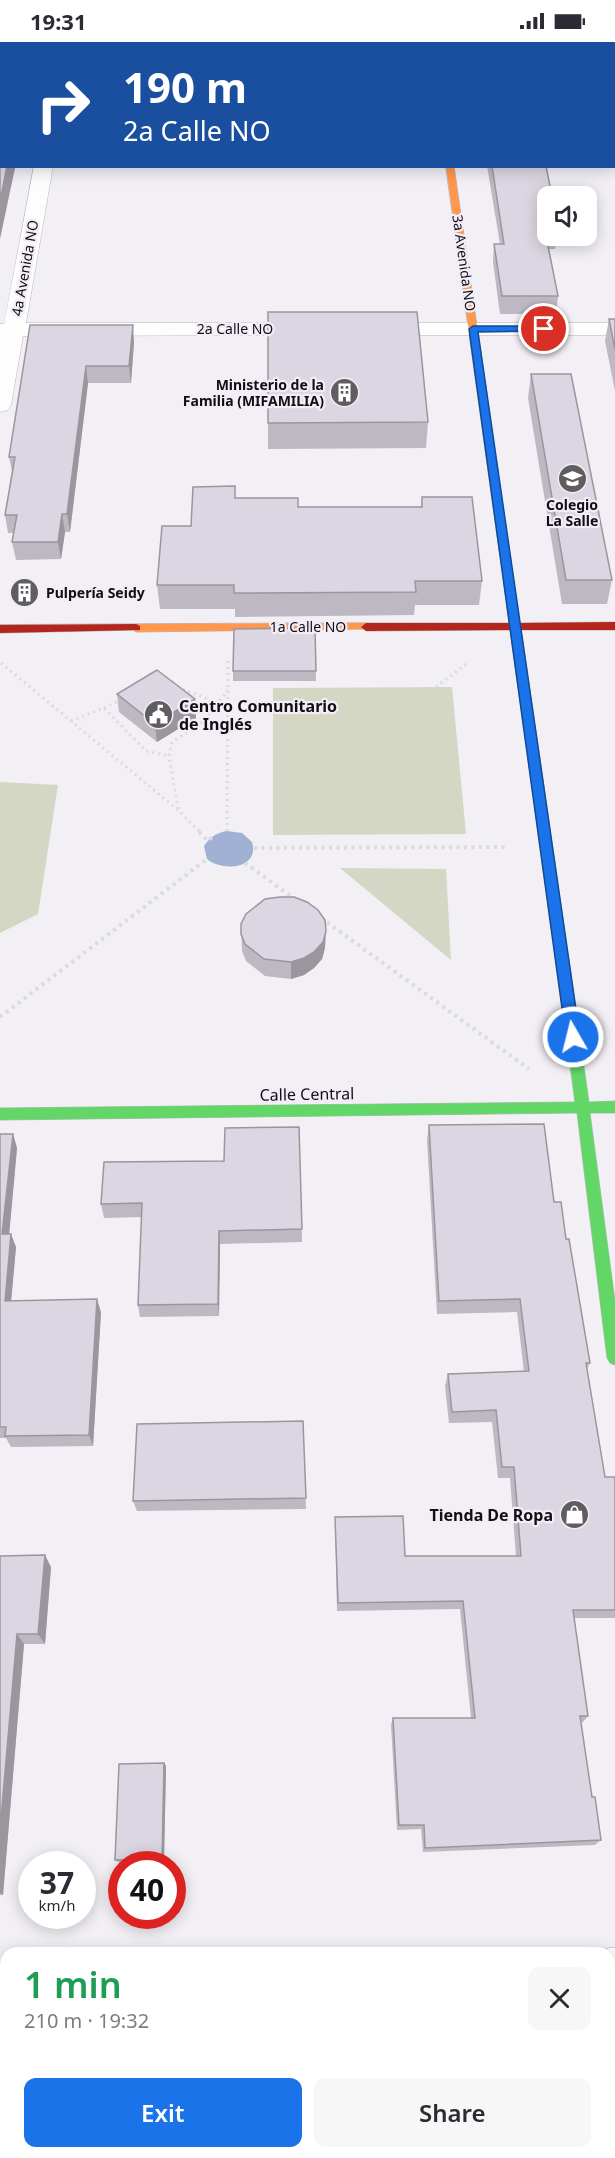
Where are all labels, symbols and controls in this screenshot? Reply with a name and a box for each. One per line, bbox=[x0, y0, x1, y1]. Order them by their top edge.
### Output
text: 19:31 bbox=[30, 6, 87, 36]
text: 190 m bbox=[123, 58, 247, 115]
icon: right bbox=[24, 66, 102, 144]
text: 2a Calle NO bbox=[123, 112, 271, 149]
map controls bbox=[537, 186, 597, 246]
button: sound bbox=[537, 186, 597, 246]
street label: 3a Avenida NO bbox=[448, 213, 481, 313]
street label: 4a Avenida NO bbox=[7, 218, 42, 318]
pin bbox=[518, 303, 569, 354]
icon: arrive bbox=[527, 312, 560, 345]
street label: 2a Calle NO bbox=[197, 319, 273, 338]
place label: Ministerio de la Familia (MIFAMILIA) bbox=[183, 375, 324, 410]
building icon: Ministerio de la Familia (MIFAMILIA) bbox=[329, 377, 361, 409]
school or university icon: Colegio La Salle bbox=[556, 462, 588, 494]
place label: Colegio La Salle bbox=[546, 495, 598, 530]
building icon: Pulpería Seidy bbox=[9, 577, 41, 609]
place label: Pulpería Seidy bbox=[46, 583, 145, 602]
street label: 1a Calle NO bbox=[270, 617, 346, 636]
place label: Centro Comunitario de Inglés bbox=[179, 695, 337, 735]
public building icon: Centro Comunitario de Inglés bbox=[142, 699, 174, 731]
position arrow bbox=[541, 1005, 605, 1069]
street label: Calle Central bbox=[259, 1082, 355, 1106]
shop icon: Tienda De Ropa bbox=[558, 1499, 590, 1531]
place label: Tienda De Ropa bbox=[430, 1504, 553, 1526]
speed limit sign: 40 bbox=[108, 1851, 186, 1929]
text: 37 bbox=[40, 1862, 74, 1903]
text: km/h bbox=[39, 1895, 75, 1915]
text: 1 min bbox=[24, 1960, 122, 2009]
button: close bbox=[528, 1967, 591, 2030]
text: 210 m · 19:32 bbox=[24, 2007, 149, 2034]
button: Exit bbox=[24, 2078, 302, 2147]
button: Share bbox=[314, 2078, 591, 2147]

